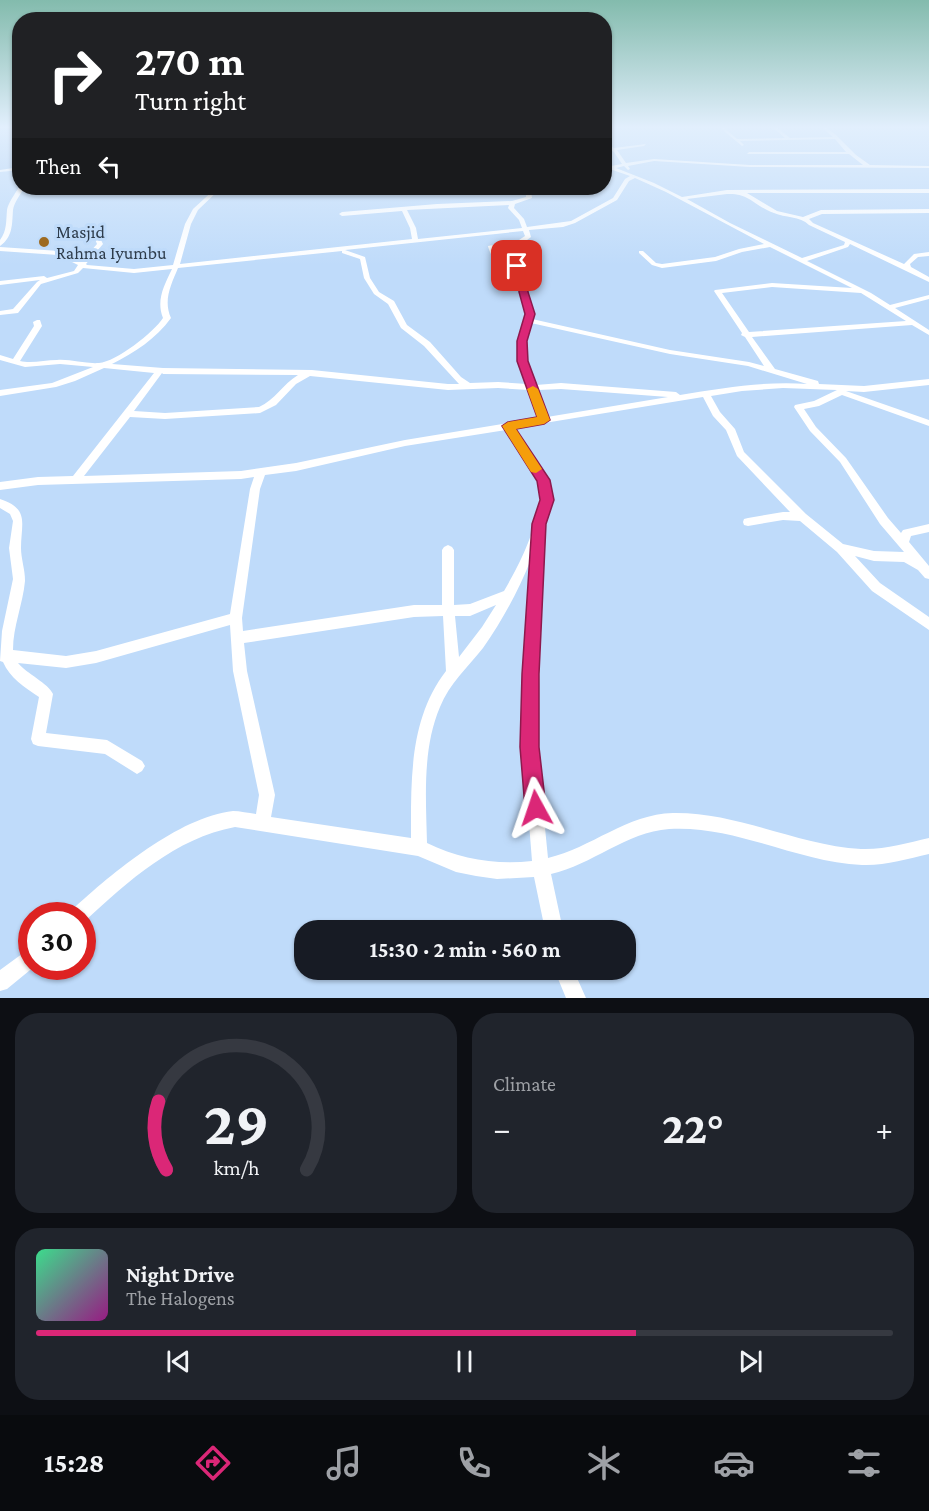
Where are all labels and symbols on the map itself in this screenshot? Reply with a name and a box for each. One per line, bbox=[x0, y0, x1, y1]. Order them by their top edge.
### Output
place label: Masjid Rahma Iyumbu bbox=[56, 222, 167, 263]
marker: Masjid Rahma Iyumbu bbox=[37, 235, 51, 249]
pin bbox=[491, 240, 542, 291]
position arrow bbox=[504, 776, 568, 840]
speed limit sign: 30 bbox=[18, 902, 96, 980]

